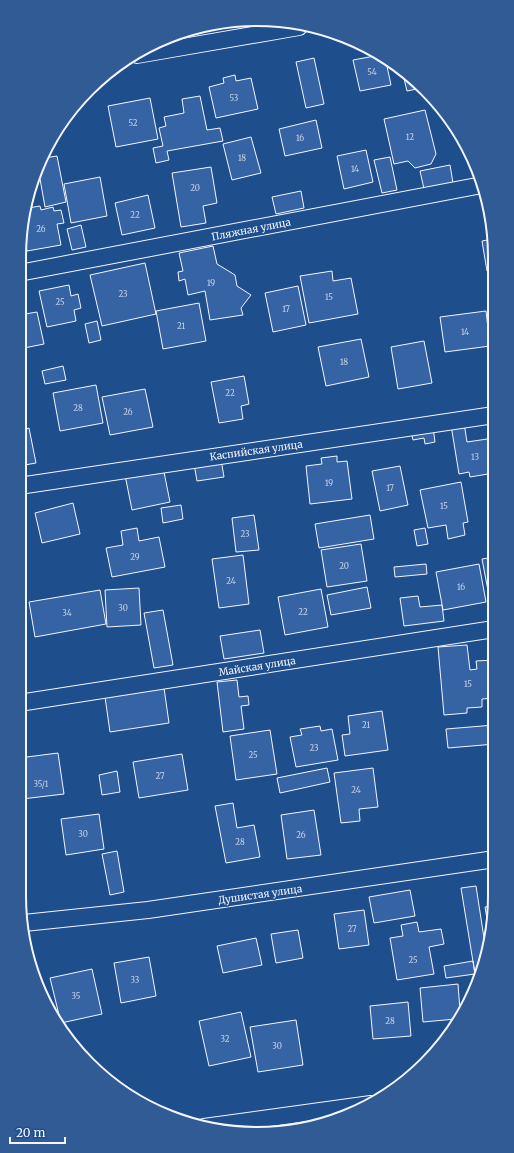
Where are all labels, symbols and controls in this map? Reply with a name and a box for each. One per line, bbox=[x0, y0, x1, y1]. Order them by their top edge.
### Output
house number: 54 bbox=[367, 67, 377, 77]
house number: 53 bbox=[230, 93, 239, 103]
house number: 52 bbox=[128, 118, 138, 128]
house number: 12 bbox=[406, 132, 414, 142]
house number: 16 bbox=[296, 133, 304, 143]
house number: 18 bbox=[238, 153, 246, 163]
house number: 14 bbox=[351, 164, 359, 174]
house number: 20 bbox=[190, 183, 200, 193]
house number: 22 bbox=[130, 210, 140, 220]
street label: Пляжная улица bbox=[210, 215, 292, 244]
house number: 26 bbox=[36, 224, 46, 234]
house number: 19 bbox=[207, 278, 215, 288]
house number: 23 bbox=[118, 289, 128, 299]
house number: 15 bbox=[325, 292, 333, 302]
house number: 25 bbox=[55, 297, 65, 307]
house number: 17 bbox=[282, 304, 290, 314]
house number: 21 bbox=[177, 321, 185, 331]
house number: 14 bbox=[461, 327, 469, 337]
house number: 18 bbox=[340, 357, 348, 367]
house number: 22 bbox=[225, 388, 235, 398]
house number: 28 bbox=[73, 403, 83, 413]
house number: 26 bbox=[123, 407, 133, 417]
street label: Каспийская улица bbox=[209, 437, 304, 463]
house number: 13 bbox=[471, 452, 479, 462]
house number: 19 bbox=[325, 478, 333, 488]
house number: 17 bbox=[386, 483, 394, 493]
house number: 15 bbox=[440, 501, 448, 511]
house number: 23 bbox=[240, 529, 250, 539]
house number: 29 bbox=[130, 552, 140, 562]
house number: 20 bbox=[339, 561, 349, 571]
house number: 24 bbox=[226, 576, 236, 586]
house number: 16 bbox=[457, 582, 465, 592]
house number: 30 bbox=[118, 603, 128, 613]
house number: 22 bbox=[298, 607, 308, 617]
house number: 34 bbox=[62, 608, 72, 618]
street label: Майская улица bbox=[218, 654, 297, 679]
house number: 15 bbox=[464, 679, 472, 689]
house number: 21 bbox=[362, 720, 370, 730]
house number: 23 bbox=[309, 743, 319, 753]
house number: 25 bbox=[248, 750, 258, 760]
house number: 27 bbox=[155, 771, 165, 781]
house number: 35/1 bbox=[34, 779, 49, 789]
house number: 24 bbox=[351, 785, 361, 795]
house number: 30 bbox=[78, 829, 88, 839]
house number: 26 bbox=[296, 830, 306, 840]
house number: 28 bbox=[235, 837, 245, 847]
street label: Душистая улица bbox=[217, 882, 303, 907]
house number: 27 bbox=[347, 924, 357, 934]
house number: 25 bbox=[408, 955, 418, 965]
house number: 33 bbox=[131, 975, 140, 985]
house number: 35 bbox=[72, 991, 81, 1001]
house number: 28 bbox=[385, 1016, 395, 1026]
house number: 32 bbox=[220, 1034, 230, 1044]
house number: 30 bbox=[272, 1041, 282, 1051]
scale bar bbox=[10, 1119, 65, 1145]
text: 20 m bbox=[16, 1125, 45, 1140]

